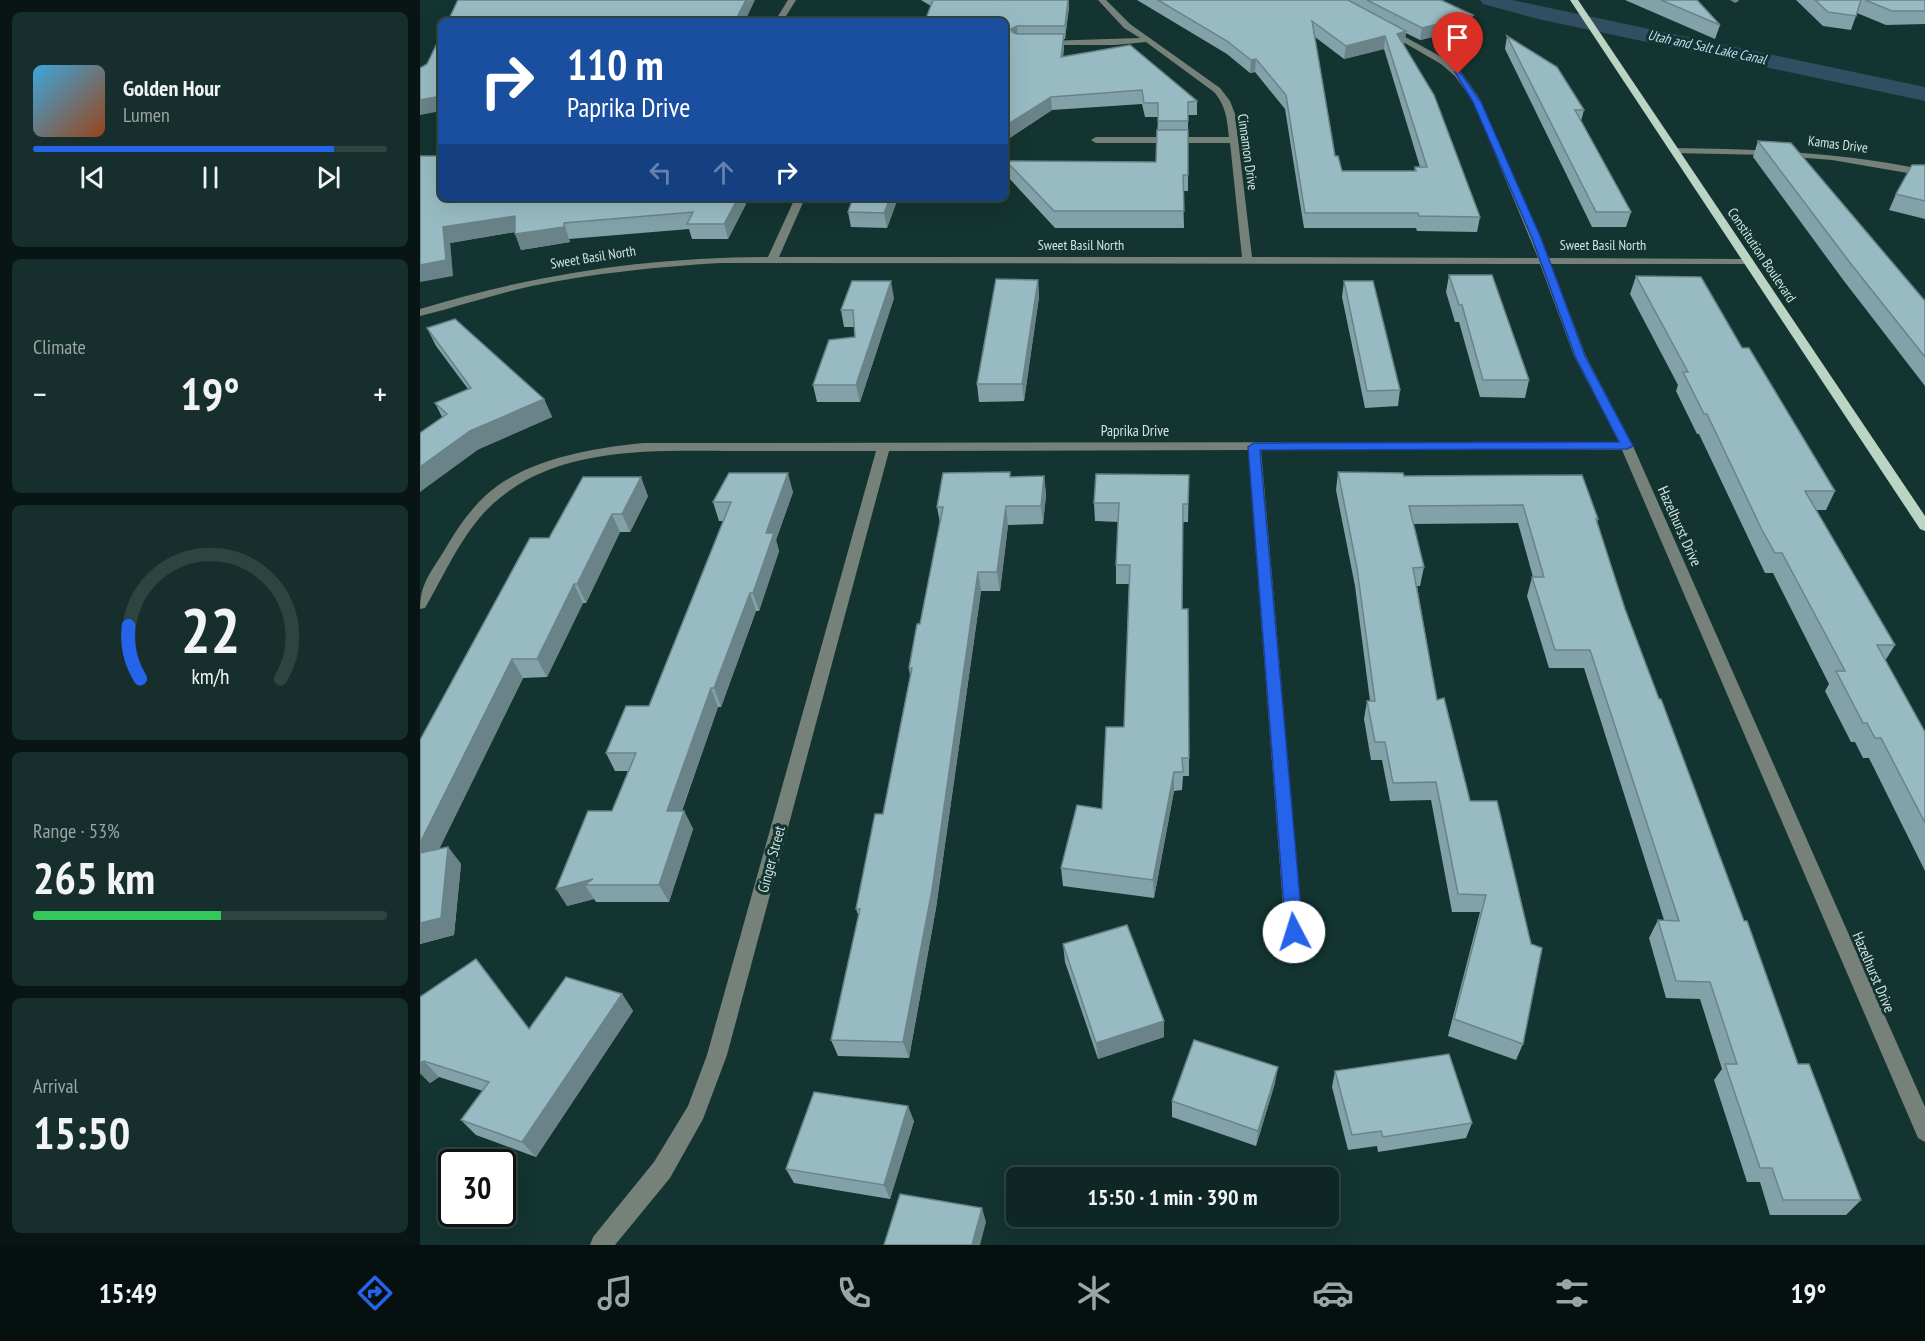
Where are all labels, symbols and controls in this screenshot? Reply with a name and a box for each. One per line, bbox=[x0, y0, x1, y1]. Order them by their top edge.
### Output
pin bbox=[1432, 12, 1483, 74]
icon: arrive bbox=[1441, 21, 1474, 54]
water label: Utah and Salt Lake Canal bbox=[1646, 26, 1769, 69]
text: 110 m bbox=[567, 37, 664, 92]
icon: right bbox=[468, 42, 546, 120]
text: Golden Hour bbox=[123, 74, 221, 102]
text: Paprika Drive bbox=[567, 90, 690, 124]
text: Lumen bbox=[123, 102, 170, 128]
street label: Cinnamon Drive bbox=[1234, 113, 1262, 192]
street label: Kamas Drive bbox=[1807, 131, 1869, 157]
icon: left bbox=[644, 156, 677, 189]
icon: ahead bbox=[707, 156, 740, 189]
icon: right bbox=[770, 156, 803, 189]
icon: previous bbox=[76, 161, 109, 194]
icon: pause bbox=[194, 161, 227, 194]
icon: next bbox=[312, 161, 345, 194]
street label: Constitution Boulevard bbox=[1724, 204, 1800, 306]
street label: Sweet Basil North bbox=[1038, 236, 1124, 254]
street label: Sweet Basil North bbox=[1560, 236, 1646, 254]
street label: Sweet Basil North bbox=[549, 241, 637, 273]
text: Climate bbox=[33, 334, 86, 360]
text: 19° bbox=[180, 364, 240, 422]
text: − bbox=[33, 372, 47, 415]
text: + bbox=[373, 372, 387, 415]
street label: Paprika Drive bbox=[1101, 421, 1169, 440]
street label: Hazelhurst Drive bbox=[1654, 483, 1706, 569]
text: 22 bbox=[180, 590, 240, 671]
text: km/h bbox=[191, 663, 229, 691]
text: Range · 53% bbox=[33, 818, 120, 844]
street label: Ginger Street bbox=[753, 824, 789, 894]
text: 265 km bbox=[33, 848, 155, 906]
position arrow bbox=[1262, 900, 1326, 964]
street label: Hazelhurst Drive bbox=[1848, 929, 1900, 1015]
text: Arrival bbox=[33, 1073, 78, 1099]
text: 15:50 bbox=[33, 1103, 130, 1161]
speed limit sign: 30 bbox=[438, 1149, 516, 1227]
text: 15:50 · 1 min · 390 m bbox=[1087, 1183, 1258, 1211]
icon: directions bbox=[354, 1272, 396, 1314]
icon: music bbox=[594, 1272, 636, 1314]
icon: phone bbox=[833, 1272, 875, 1314]
icon: climate bbox=[1073, 1272, 1115, 1314]
icon: car bbox=[1312, 1272, 1354, 1314]
icon: filters bbox=[1551, 1272, 1593, 1314]
text: 15:49 bbox=[99, 1276, 157, 1310]
text: 19° bbox=[1791, 1276, 1826, 1310]

